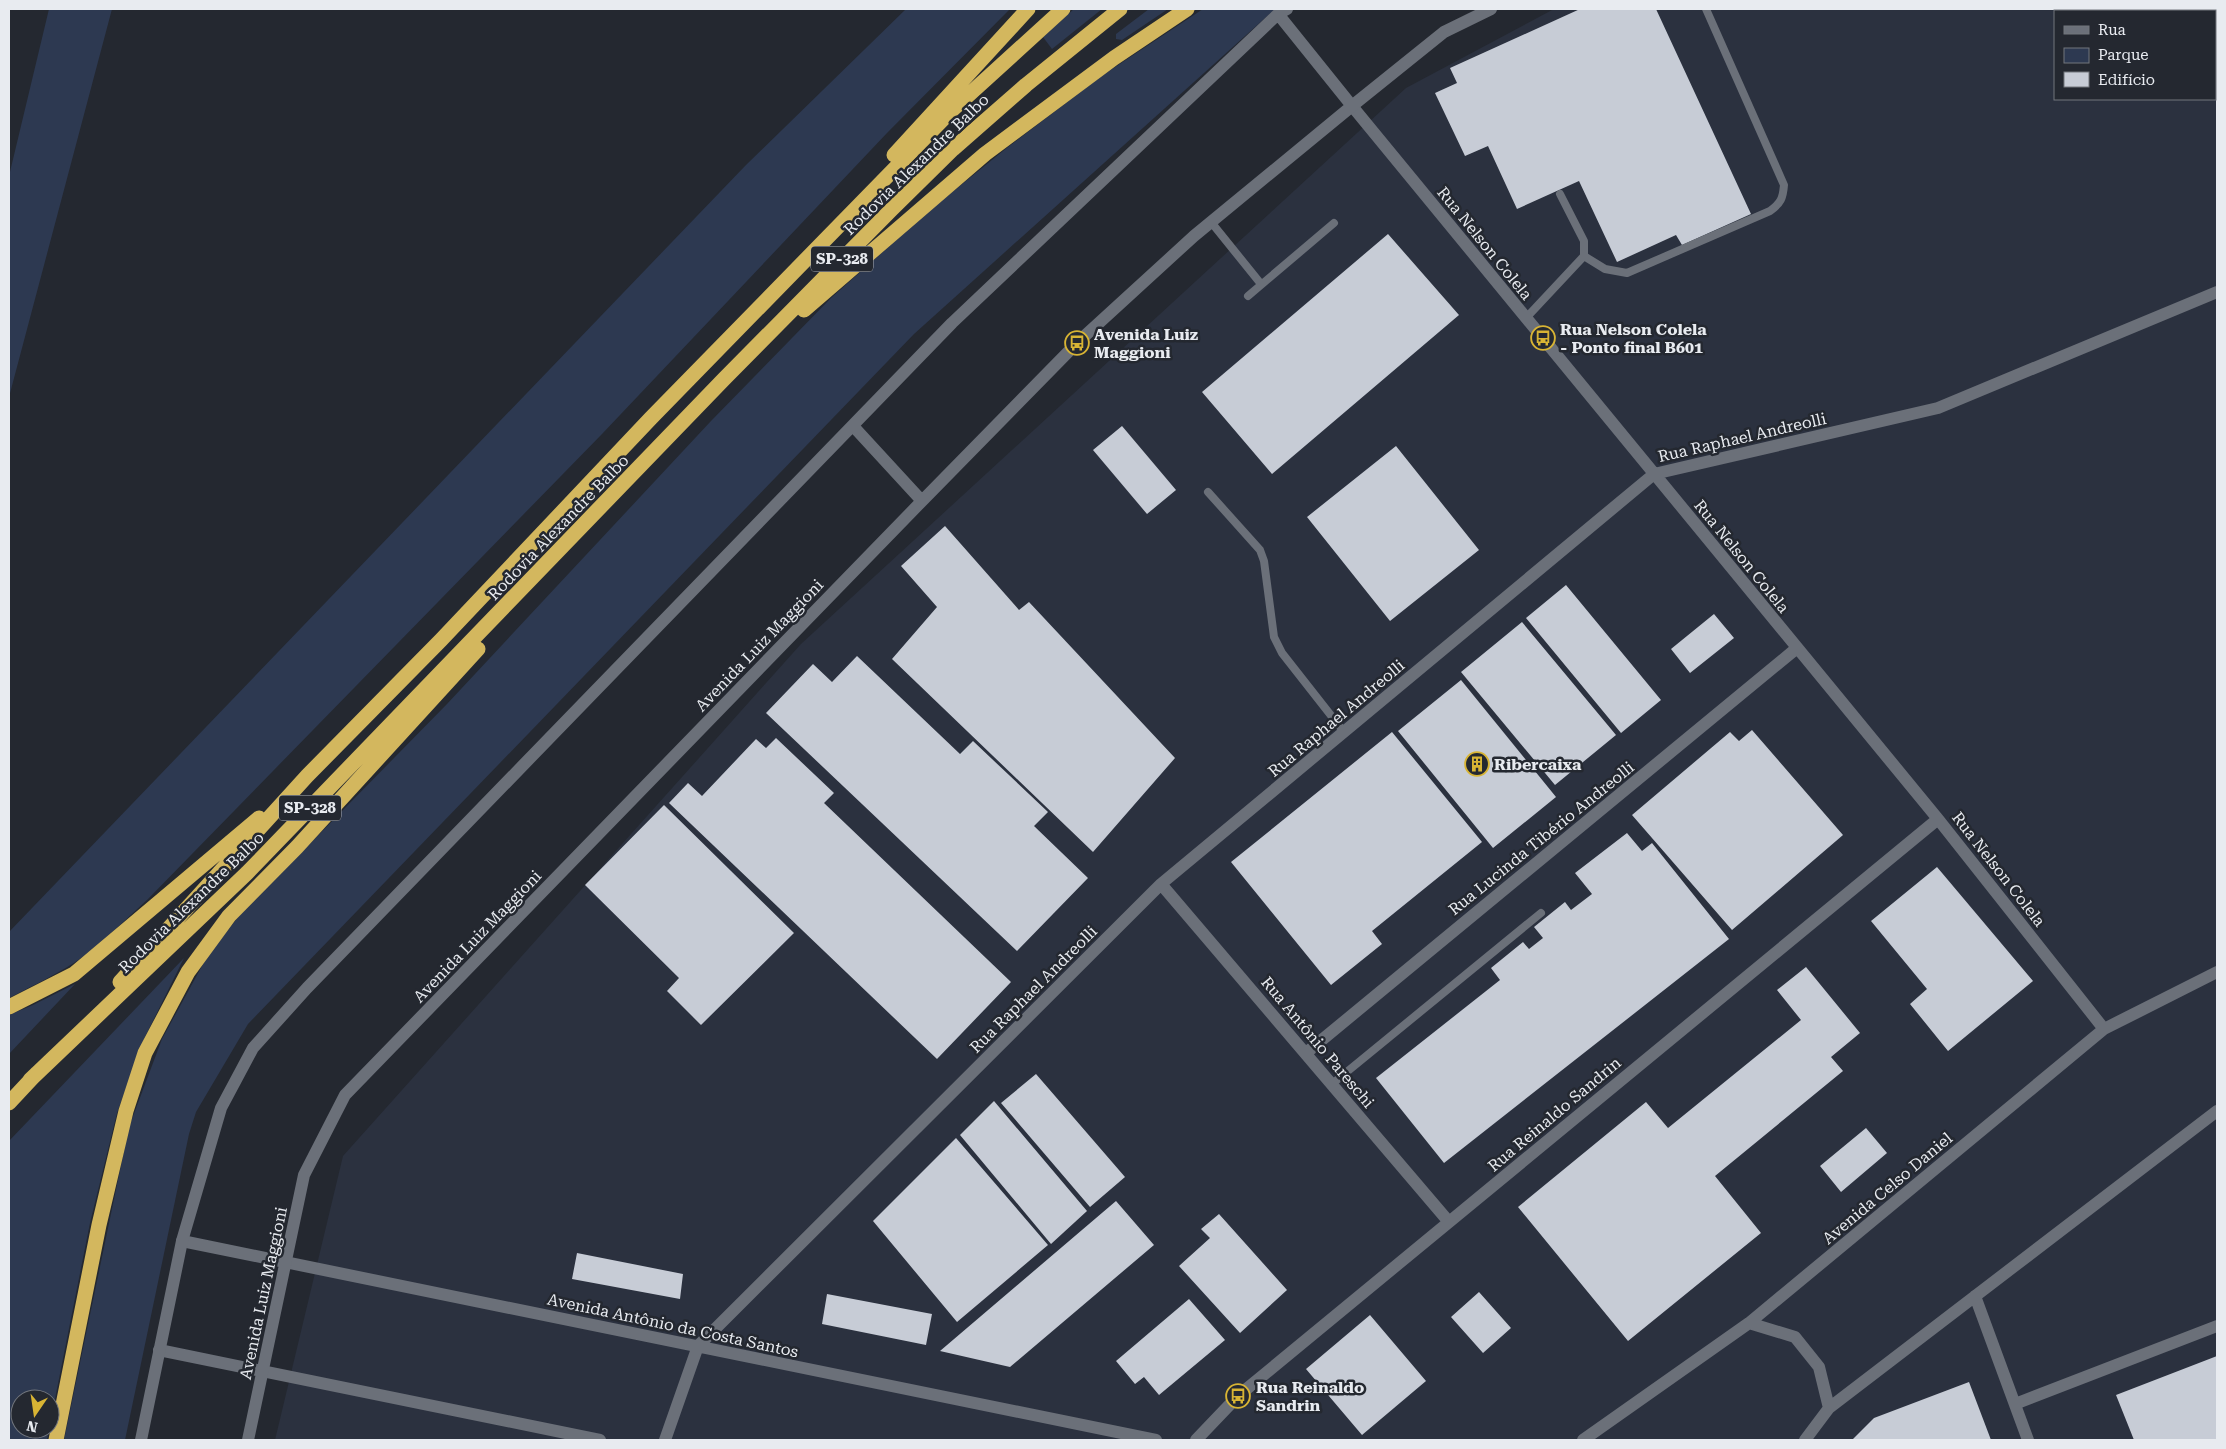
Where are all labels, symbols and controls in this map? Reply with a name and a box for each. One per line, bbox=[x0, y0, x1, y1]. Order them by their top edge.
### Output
legend bbox=[2054, 10, 2216, 100]
text: Rua bbox=[2098, 21, 2126, 39]
text: Parque bbox=[2098, 46, 2149, 64]
text: Edifício bbox=[2098, 71, 2155, 89]
street label: Rodovia Alexandre Balbo bbox=[840, 90, 993, 239]
street label: Rua Nelson Colela bbox=[1433, 183, 1536, 304]
road number: SP-328 bbox=[811, 246, 873, 272]
place label: Rua Nelson Colela - Ponto final B601 bbox=[1560, 320, 1707, 357]
place label: Avenida Luiz Maggioni bbox=[1094, 325, 1198, 362]
bus stop icon: Rua Nelson Colela - Ponto final B601 bbox=[1530, 325, 1556, 351]
bus stop icon: Avenida Luiz Maggioni bbox=[1064, 330, 1090, 356]
street label: Rua Raphael Andreolli bbox=[1656, 409, 1828, 466]
street label: Rodovia Alexandre Balbo bbox=[484, 451, 633, 604]
street label: Rua Nelson Colela bbox=[1690, 496, 1793, 617]
street label: Avenida Luiz Maggioni bbox=[691, 576, 827, 715]
street label: Rua Raphael Andreolli bbox=[1264, 656, 1408, 781]
building icon: Ribercaixa bbox=[1464, 751, 1490, 777]
place label: Ribercaixa bbox=[1494, 755, 1582, 774]
street label: Rua Lucinda Tibério Andreolli bbox=[1445, 758, 1638, 919]
road number: SP-328 bbox=[279, 796, 341, 820]
street label: Rua Nelson Colela bbox=[1948, 808, 2049, 931]
street label: Rodovia Alexandre Balbo bbox=[115, 828, 268, 977]
street label: Avenida Luiz Maggioni bbox=[409, 867, 545, 1006]
street label: Rua Raphael Andreolli bbox=[966, 922, 1101, 1057]
street label: Rua Antônio Pareschi bbox=[1257, 973, 1378, 1112]
street label: Rua Reinaldo Sandrin bbox=[1484, 1053, 1625, 1176]
street label: Avenida Celso Daniel bbox=[1819, 1129, 1956, 1248]
street label: Avenida Luiz Maggioni bbox=[236, 1205, 291, 1381]
street label: Avenida Antônio da Costa Santos bbox=[546, 1290, 801, 1361]
place label: Rua Reinaldo Sandrin bbox=[1256, 1378, 1364, 1415]
bus stop icon: Rua Reinaldo Sandrin bbox=[1225, 1383, 1251, 1409]
north arrow bbox=[10, 1389, 60, 1439]
text: N bbox=[25, 1418, 39, 1436]

